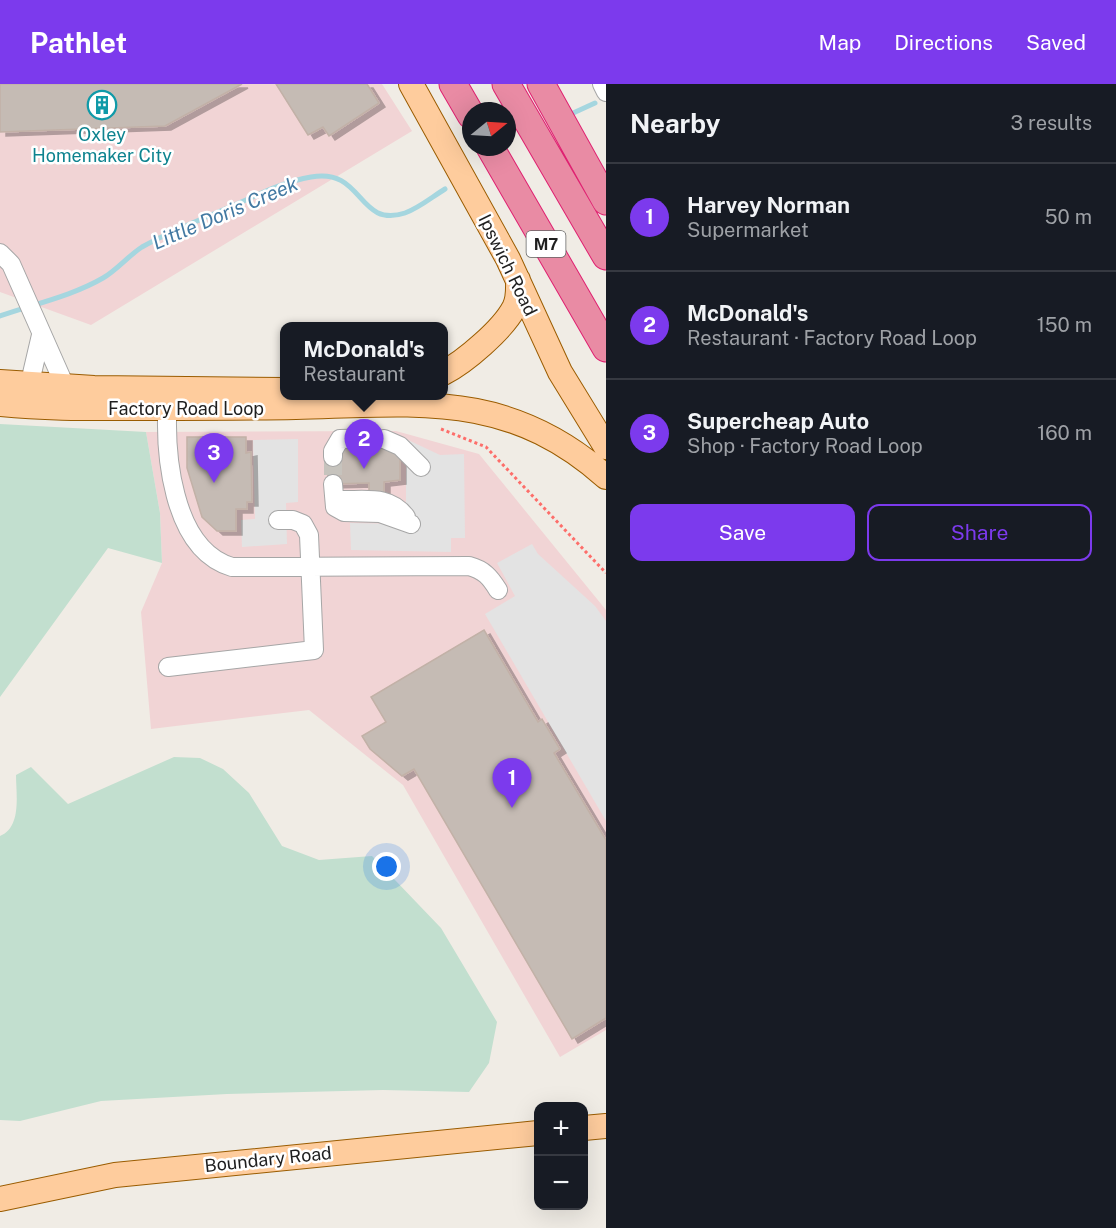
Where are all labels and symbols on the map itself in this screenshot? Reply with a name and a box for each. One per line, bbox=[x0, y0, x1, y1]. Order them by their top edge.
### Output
building icon: Oxley Homemaker City bbox=[86, 89, 118, 121]
north arrow bbox=[462, 102, 516, 156]
place label: Oxley Homemaker City bbox=[32, 124, 172, 166]
water label: Little Doris Creek bbox=[149, 171, 302, 254]
street label: Ipswich Road bbox=[474, 211, 542, 319]
road number: M7 bbox=[526, 231, 566, 257]
street label: Factory Road Loop bbox=[108, 398, 264, 419]
pin: 2 bbox=[344, 420, 384, 469]
pin: 3 bbox=[194, 434, 234, 483]
pin: 1 bbox=[492, 758, 532, 808]
your location bbox=[372, 852, 401, 881]
street label: Boundary Road bbox=[203, 1142, 333, 1176]

